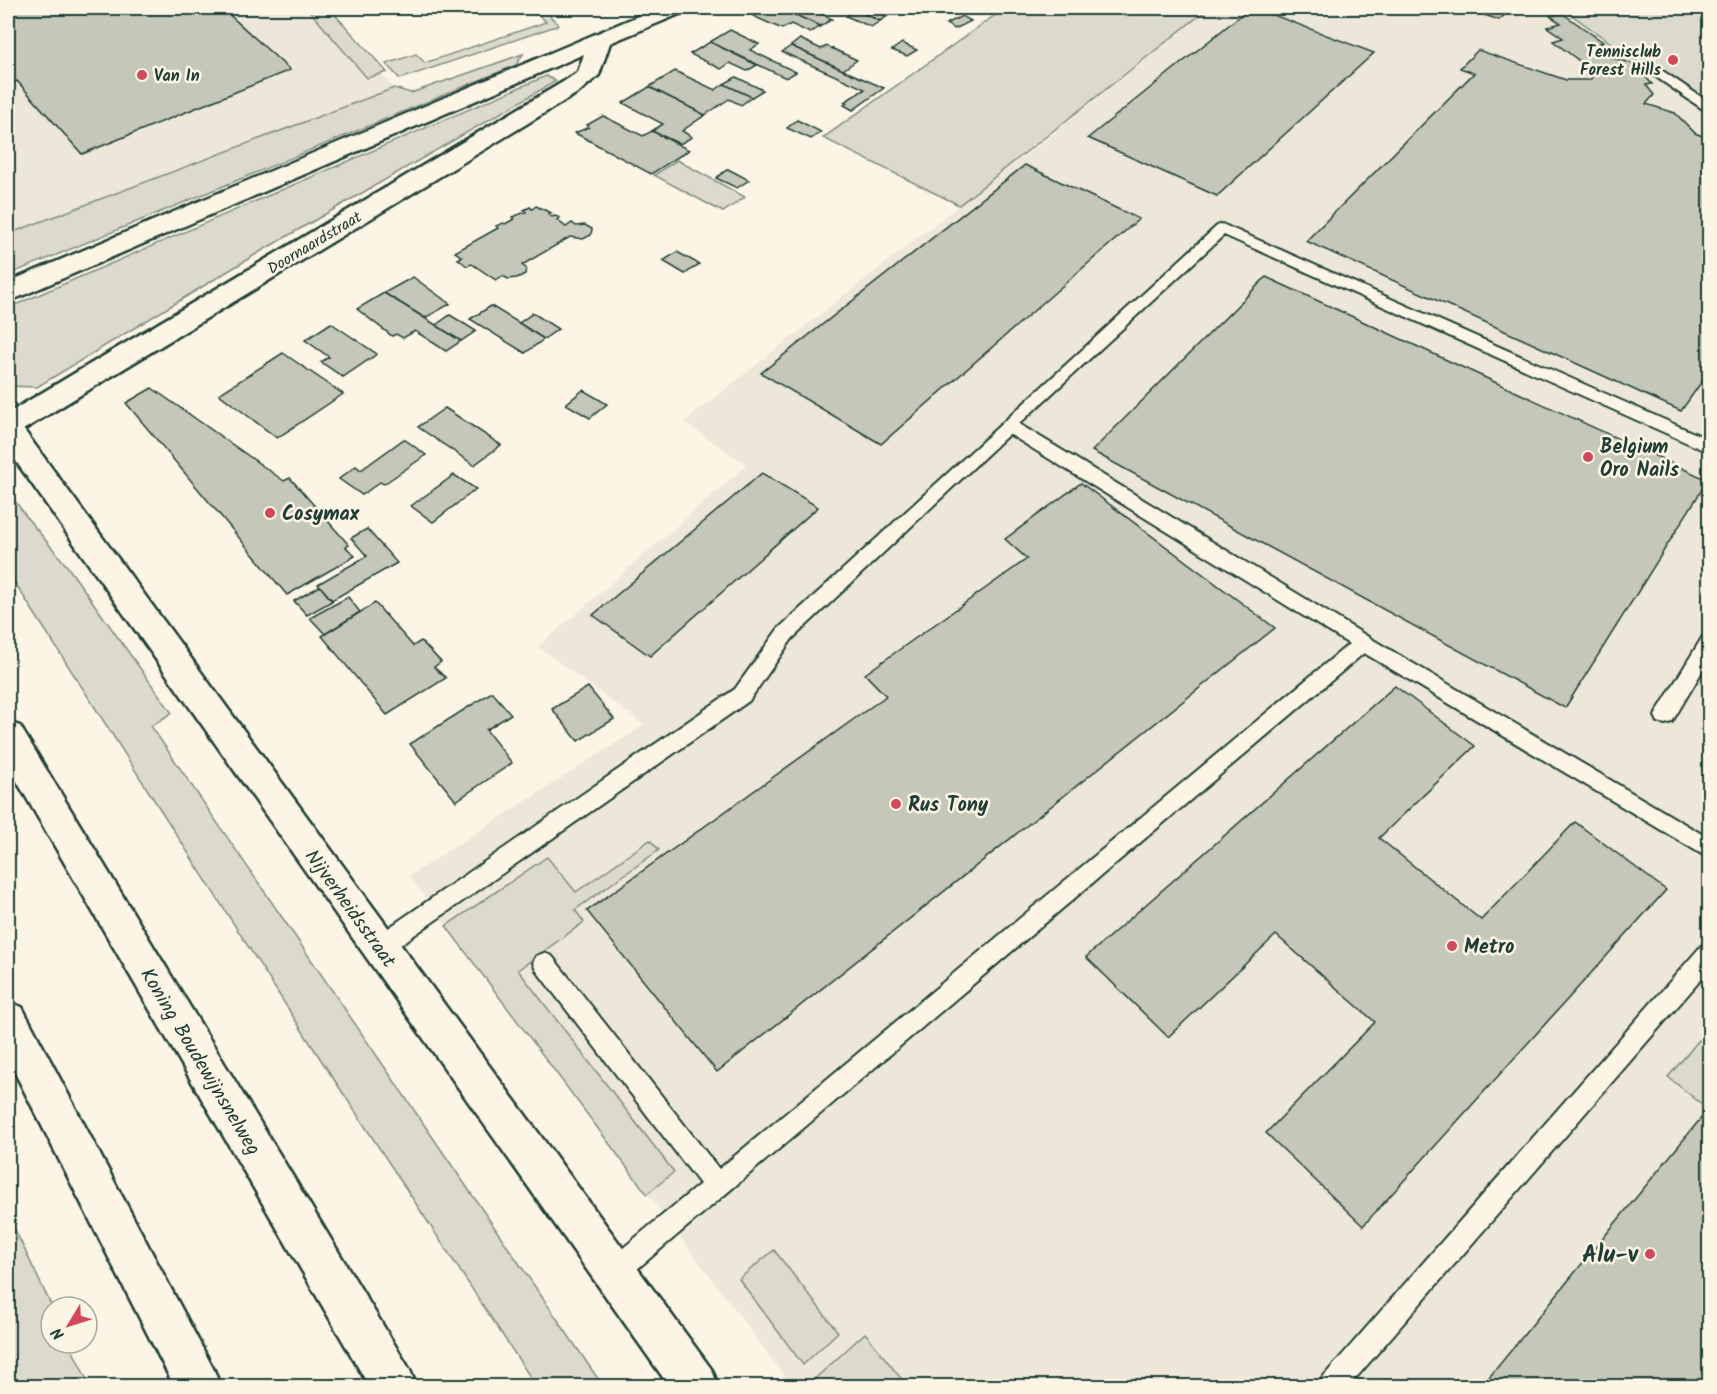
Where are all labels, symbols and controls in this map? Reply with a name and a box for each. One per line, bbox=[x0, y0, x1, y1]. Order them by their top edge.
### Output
place label: Tennisclub Forest Hills bbox=[1580, 40, 1662, 83]
marker: Tennisclub Forest Hills bbox=[1666, 53, 1680, 67]
place label: Van In bbox=[154, 64, 200, 89]
marker: Van In bbox=[135, 68, 149, 82]
street label: Doornaardstraat bbox=[263, 205, 368, 281]
place label: Belgium Oro Nails bbox=[1600, 432, 1680, 487]
marker: Belgium Oro Nails bbox=[1581, 450, 1595, 464]
place label: Cosymax bbox=[282, 499, 360, 531]
marker: Cosymax bbox=[263, 506, 277, 520]
place label: Rus Tony bbox=[908, 790, 989, 822]
marker: Rus Tony bbox=[889, 797, 903, 811]
street label: Nijverheidsstraat bbox=[295, 843, 404, 975]
place label: Metro bbox=[1464, 932, 1514, 964]
marker: Metro bbox=[1445, 939, 1459, 953]
street label: Koning Boudewijnsnelweg bbox=[130, 962, 268, 1162]
place label: Alu-v bbox=[1582, 1236, 1639, 1275]
marker: Alu-v bbox=[1643, 1247, 1657, 1261]
north arrow bbox=[39, 1295, 99, 1355]
text: N bbox=[45, 1322, 71, 1345]

